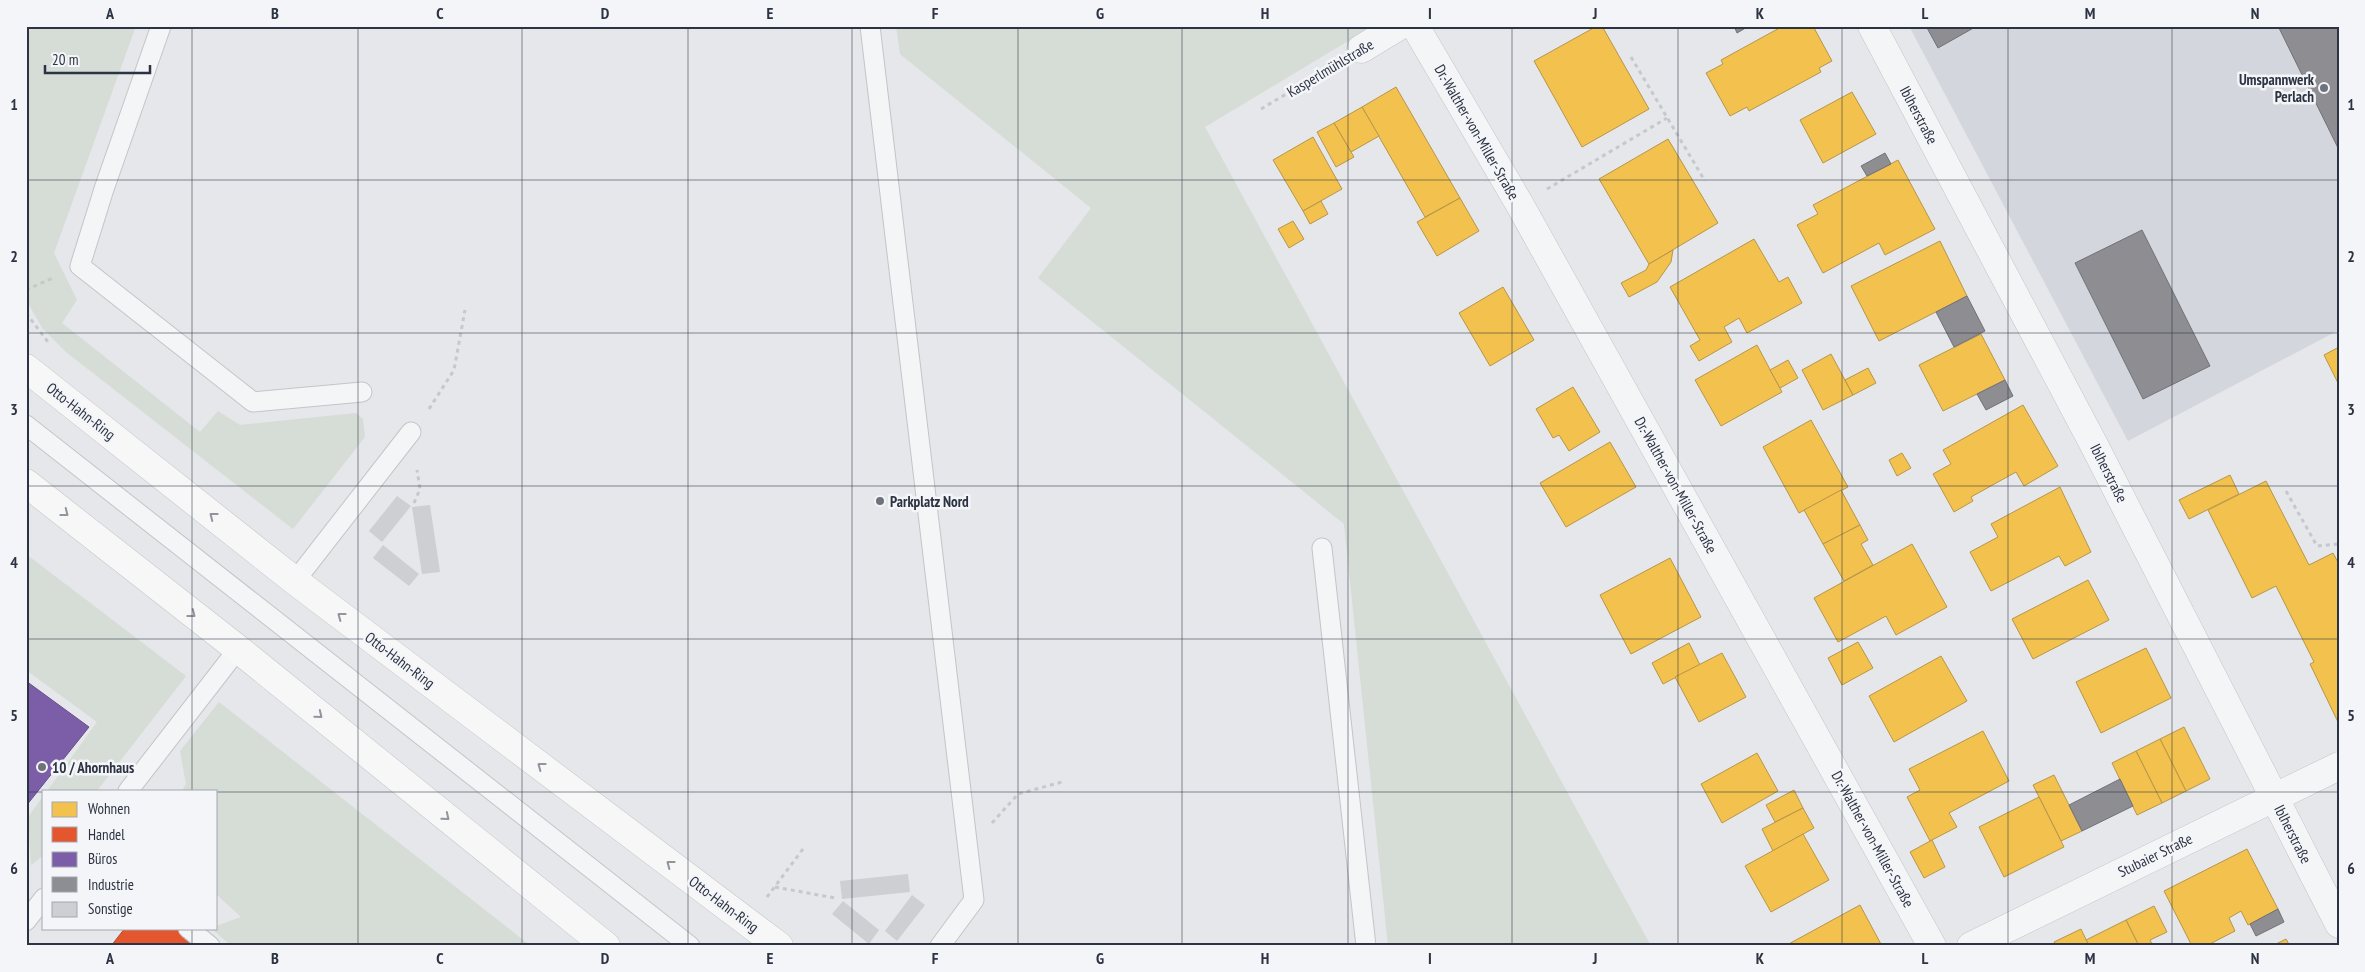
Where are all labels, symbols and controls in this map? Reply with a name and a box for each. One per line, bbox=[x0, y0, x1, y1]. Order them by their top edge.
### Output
text: A bbox=[105, 3, 115, 23]
text: B bbox=[271, 3, 279, 23]
text: C bbox=[436, 3, 444, 23]
text: D bbox=[601, 3, 610, 23]
text: E bbox=[767, 3, 774, 23]
text: F bbox=[932, 3, 939, 23]
text: G bbox=[1096, 3, 1104, 23]
text: H bbox=[1261, 3, 1269, 23]
text: I bbox=[1428, 3, 1432, 23]
text: J bbox=[1592, 3, 1597, 23]
text: K bbox=[1756, 3, 1765, 23]
text: L bbox=[1922, 3, 1929, 23]
text: M bbox=[2085, 3, 2095, 23]
text: N bbox=[2251, 3, 2259, 23]
street label: Kasperlmühlstraße bbox=[1283, 35, 1377, 101]
scale bar bbox=[45, 42, 150, 74]
text: 20 m bbox=[52, 50, 78, 69]
street label: Dr.-Walther-von-Miller-Straße bbox=[1431, 61, 1523, 203]
place label: Umspannwerk Perlach bbox=[2239, 70, 2315, 106]
marker: Umspannwerk Perlach bbox=[2318, 82, 2330, 94]
street label: Iblherstraße bbox=[1896, 83, 1942, 147]
text: 1 bbox=[10, 94, 18, 114]
text: 1 bbox=[2347, 94, 2355, 114]
text: 2 bbox=[10, 246, 18, 266]
text: 2 bbox=[2347, 246, 2355, 266]
street label: Otto-Hahn-Ring bbox=[43, 378, 119, 444]
text: 3 bbox=[10, 399, 18, 419]
text: 3 bbox=[2347, 399, 2355, 419]
street label: Dr.-Walther-von-Miller-Straße bbox=[1631, 413, 1721, 557]
street label: Iblherstraße bbox=[2086, 441, 2132, 505]
place label: Parkplatz Nord bbox=[890, 492, 969, 511]
marker: Parkplatz Nord bbox=[874, 495, 886, 507]
one-way arrow bbox=[59, 508, 68, 517]
one-way arrow bbox=[210, 513, 219, 521]
text: 4 bbox=[10, 552, 18, 572]
text: 4 bbox=[2347, 552, 2355, 572]
one-way arrow bbox=[186, 608, 195, 616]
one-way arrow bbox=[338, 613, 347, 621]
street label: Otto-Hahn-Ring bbox=[361, 628, 439, 692]
text: 5 bbox=[10, 705, 18, 725]
text: 5 bbox=[2347, 705, 2355, 725]
one-way arrow bbox=[313, 709, 323, 718]
place label: 10 / Ahornhaus bbox=[52, 758, 134, 777]
marker: 10 / Ahornhaus bbox=[36, 761, 48, 773]
one-way arrow bbox=[537, 763, 547, 772]
street label: Dr.-Walther-von-Miller-Straße bbox=[1828, 767, 1918, 911]
legend bbox=[42, 790, 218, 930]
text: Wohnen bbox=[88, 799, 130, 818]
street label: Iblherstraße bbox=[2270, 802, 2316, 866]
one-way arrow bbox=[440, 811, 449, 819]
text: Handel bbox=[88, 825, 125, 844]
street label: Stubaier Straße bbox=[2115, 829, 2195, 881]
text: Büros bbox=[88, 849, 117, 868]
text: 6 bbox=[10, 858, 18, 878]
text: 6 bbox=[2347, 858, 2355, 878]
one-way arrow bbox=[667, 861, 676, 869]
street label: Otto-Hahn-Ring bbox=[685, 872, 763, 936]
text: Industrie bbox=[88, 875, 134, 894]
text: Sonstige bbox=[88, 899, 133, 918]
text: A bbox=[105, 948, 115, 968]
text: B bbox=[271, 948, 279, 968]
text: C bbox=[436, 948, 444, 968]
text: D bbox=[601, 948, 610, 968]
text: E bbox=[767, 948, 774, 968]
text: F bbox=[932, 948, 939, 968]
text: G bbox=[1096, 948, 1104, 968]
text: H bbox=[1261, 948, 1269, 968]
text: I bbox=[1428, 948, 1432, 968]
text: J bbox=[1592, 948, 1597, 968]
text: K bbox=[1756, 948, 1765, 968]
text: L bbox=[1922, 948, 1929, 968]
text: M bbox=[2085, 948, 2095, 968]
text: N bbox=[2251, 948, 2259, 968]

